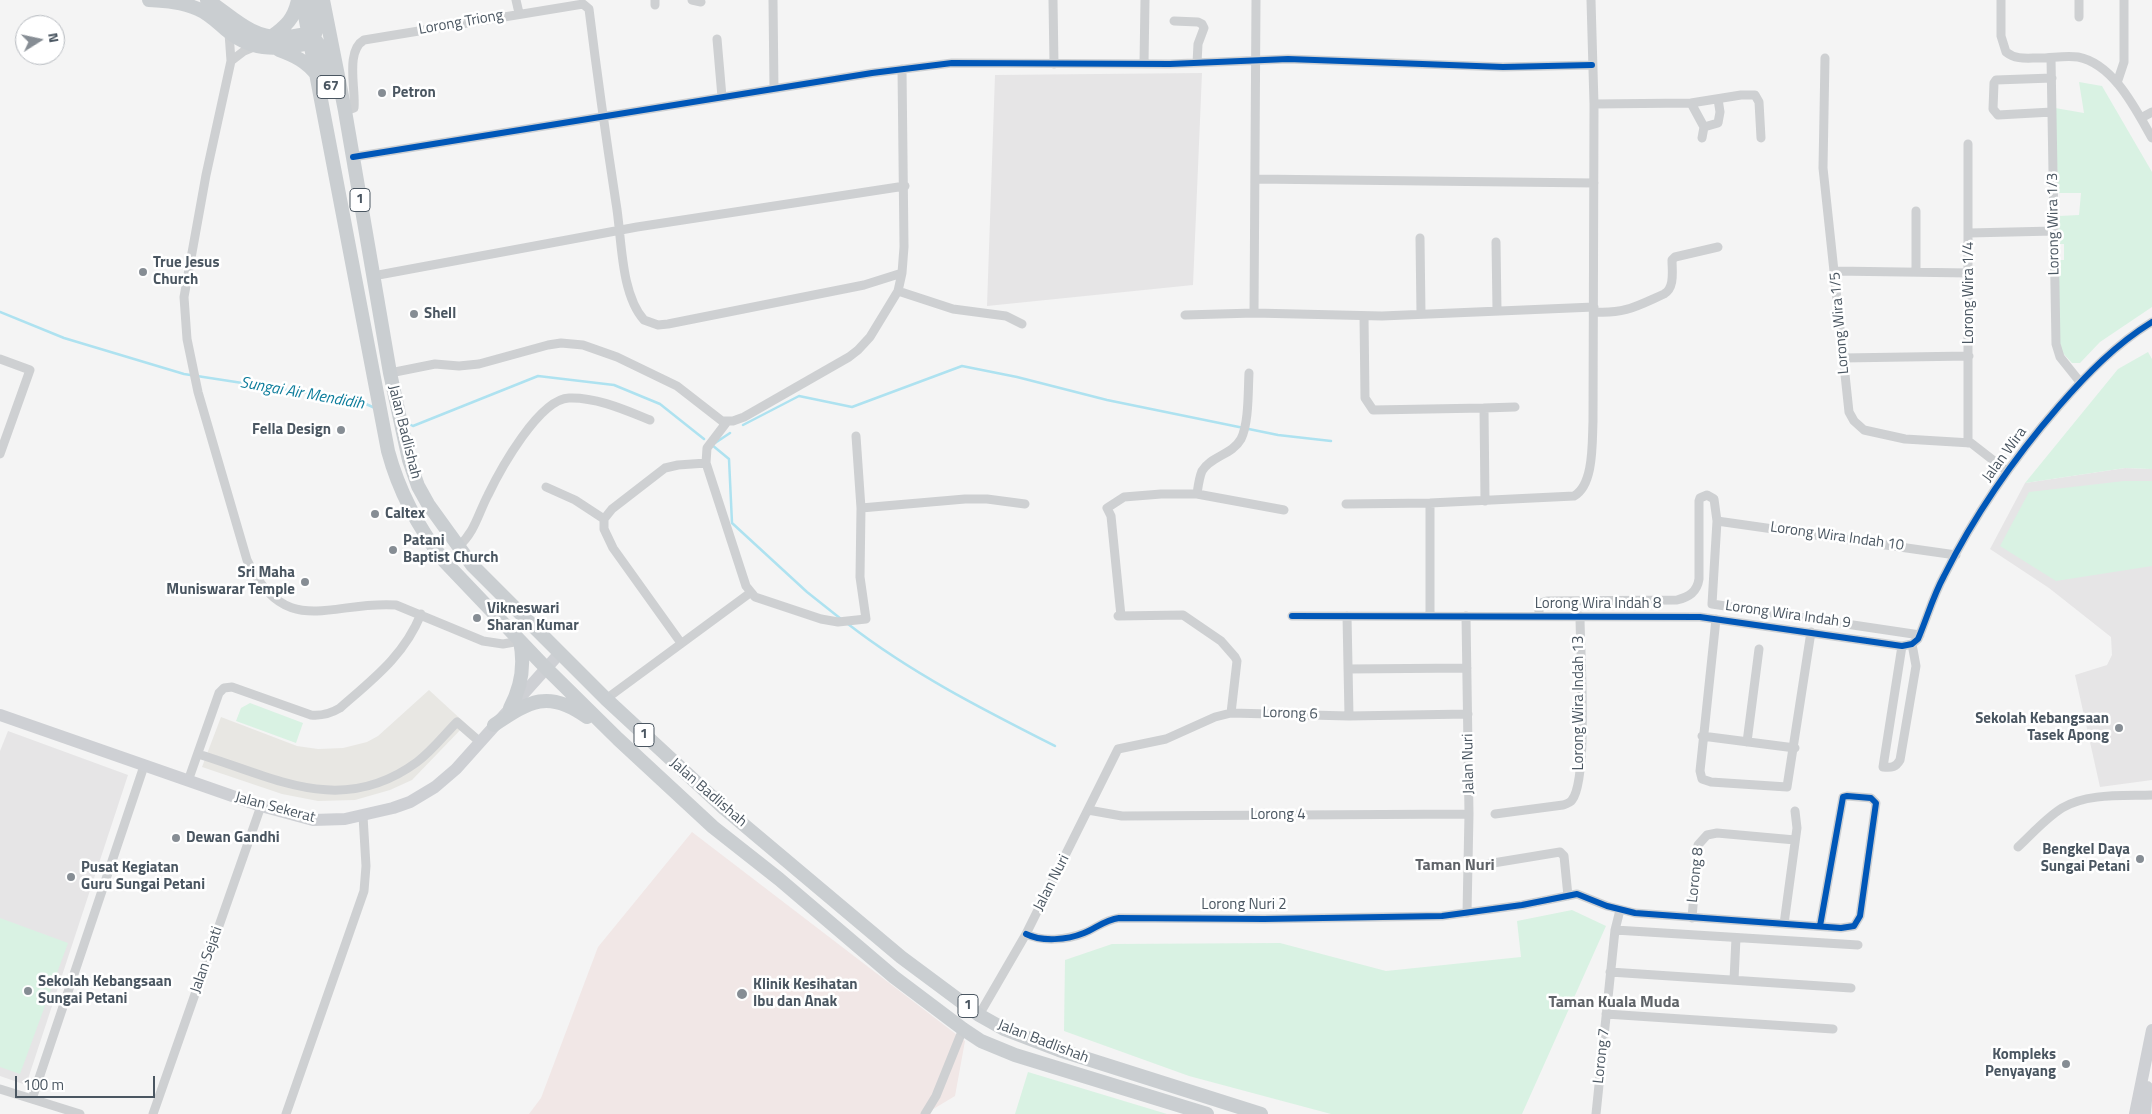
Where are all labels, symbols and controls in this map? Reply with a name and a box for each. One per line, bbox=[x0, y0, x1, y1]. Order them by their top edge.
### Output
street label: Lorong Triong bbox=[417, 7, 505, 39]
north arrow bbox=[15, 15, 65, 65]
text: N bbox=[43, 31, 65, 44]
road number: 67 bbox=[317, 75, 345, 98]
place label: Petron bbox=[392, 84, 436, 102]
marker: Petron bbox=[376, 87, 388, 99]
street label: Lorong Wira 1/3 bbox=[2044, 173, 2064, 275]
road number: 1 bbox=[350, 188, 370, 212]
street label: Lorong Wira 1/4 bbox=[1960, 242, 1978, 344]
place label: True Jesus Church bbox=[153, 254, 219, 289]
marker: True Jesus Church bbox=[137, 266, 149, 278]
street label: Lorong Wira 1/5 bbox=[1827, 271, 1853, 375]
place label: Shell bbox=[424, 305, 456, 323]
marker: Shell bbox=[408, 308, 420, 320]
water label: Sungai Air Mendidih bbox=[239, 374, 365, 414]
street label: Jalan Badlishah bbox=[384, 383, 424, 481]
place label: Fella Design bbox=[252, 421, 331, 439]
marker: Fella Design bbox=[335, 424, 347, 436]
street label: Jalan Wira bbox=[1979, 424, 2031, 486]
place label: Caltex bbox=[385, 505, 425, 523]
marker: Caltex bbox=[369, 508, 381, 520]
street label: Lorong Wira Indah 10 bbox=[1769, 519, 1905, 555]
place label: Patani Baptist Church bbox=[403, 532, 498, 567]
marker: Patani Baptist Church bbox=[387, 544, 399, 556]
place label: Sri Maha Muniswarar Temple bbox=[166, 564, 295, 599]
marker: Sri Maha Muniswarar Temple bbox=[299, 576, 311, 588]
street label: Lorong Wira Indah 8 bbox=[1535, 595, 1661, 613]
street label: Lorong Wira Indah 9 bbox=[1724, 597, 1852, 633]
place label: Vikneswari Sharan Kumar bbox=[487, 600, 579, 635]
marker: Vikneswari Sharan Kumar bbox=[471, 612, 483, 624]
street label: Lorong Wira Indah 13 bbox=[1570, 636, 1588, 770]
street label: Lorong 6 bbox=[1262, 704, 1318, 724]
place label: Sekolah Kebangsaan Tasek Apong bbox=[1975, 710, 2109, 745]
marker: Sekolah Kebangsaan Tasek Apong bbox=[2113, 722, 2125, 734]
road number: 1 bbox=[634, 724, 654, 746]
street label: Jalan Nuri bbox=[1459, 733, 1479, 795]
street label: Jalan Badlishah bbox=[666, 755, 750, 831]
street label: Jalan Sekerat bbox=[233, 789, 317, 827]
street label: Lorong 4 bbox=[1250, 806, 1306, 824]
place label: Dewan Gandhi bbox=[186, 829, 280, 847]
marker: Dewan Gandhi bbox=[170, 832, 182, 844]
place label: Bengkel Daya Sungai Petani bbox=[2041, 841, 2130, 876]
street label: Lorong 8 bbox=[1684, 846, 1708, 904]
street label: Jalan Nuri bbox=[1030, 852, 1074, 914]
marker: Bengkel Daya Sungai Petani bbox=[2134, 853, 2146, 865]
district label: Taman Nuri bbox=[1415, 856, 1495, 876]
place label: Pusat Kegiatan Guru Sungai Petani bbox=[81, 859, 205, 894]
marker: Pusat Kegiatan Guru Sungai Petani bbox=[65, 871, 77, 883]
street label: Lorong Nuri 2 bbox=[1201, 896, 1287, 914]
street label: Jalan Sejati bbox=[187, 924, 227, 996]
place label: Sekolah Kebangsaan Sungai Petani bbox=[38, 973, 172, 1008]
place label: Klinik Kesihatan Ibu dan Anak bbox=[753, 976, 858, 1011]
marker: Sekolah Kebangsaan Sungai Petani bbox=[22, 985, 34, 997]
marker: Klinik Kesihatan Ibu dan Anak bbox=[735, 987, 749, 1001]
district label: Taman Kuala Muda bbox=[1548, 993, 1680, 1013]
road number: 1 bbox=[958, 994, 978, 1018]
street label: Jalan Badlishah bbox=[995, 1016, 1091, 1068]
street label: Lorong 7 bbox=[1590, 1027, 1614, 1085]
place label: Kompleks Penyayang bbox=[1985, 1046, 2056, 1081]
marker: Kompleks Penyayang bbox=[2060, 1058, 2072, 1070]
scale bar bbox=[18, 1066, 158, 1098]
text: 100 m bbox=[23, 1073, 64, 1096]

